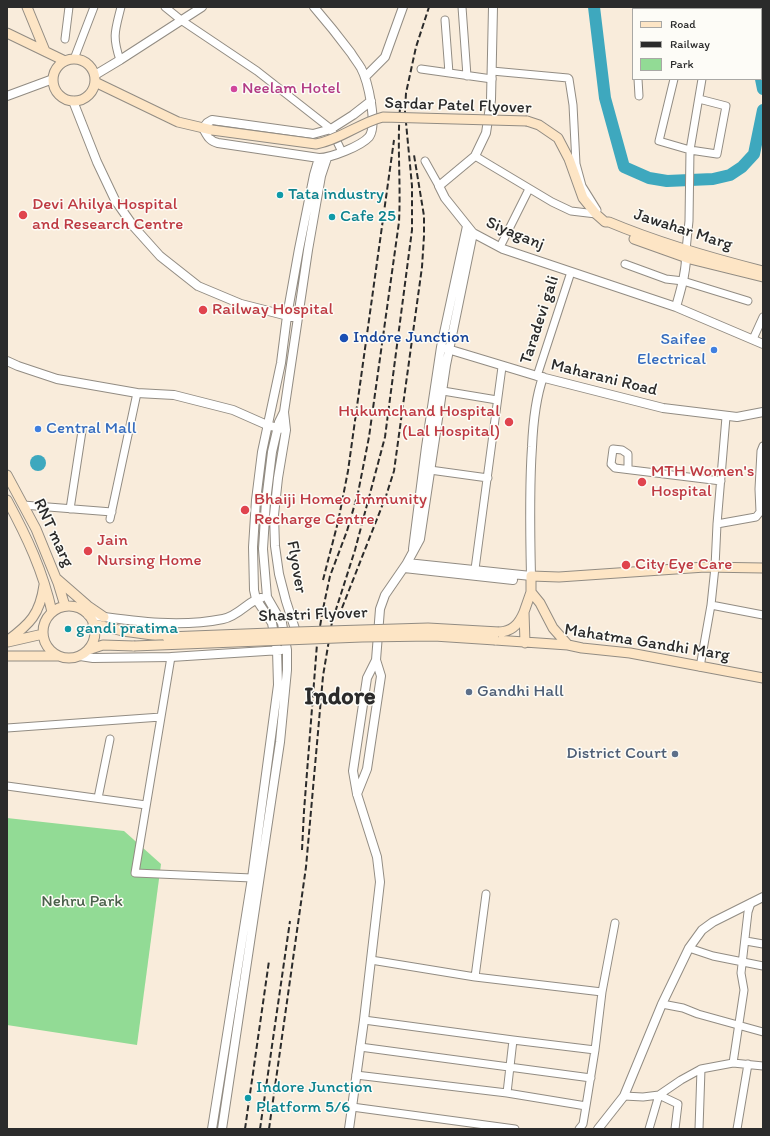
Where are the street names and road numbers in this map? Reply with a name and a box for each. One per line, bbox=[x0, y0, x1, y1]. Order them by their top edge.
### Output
street label: Sardar Patel Flyover bbox=[384, 93, 532, 119]
street label: Jawahar Marg bbox=[631, 204, 735, 256]
street label: Siyaganj bbox=[483, 213, 547, 255]
street label: Taradevi gali bbox=[516, 273, 564, 367]
street label: Maharani Road bbox=[548, 355, 660, 401]
street label: RNT marg bbox=[28, 495, 78, 571]
street label: Flyover bbox=[281, 539, 311, 595]
street label: Shastri Flyover bbox=[258, 603, 368, 627]
street label: Mahatma Gandhi Marg bbox=[563, 620, 731, 666]

